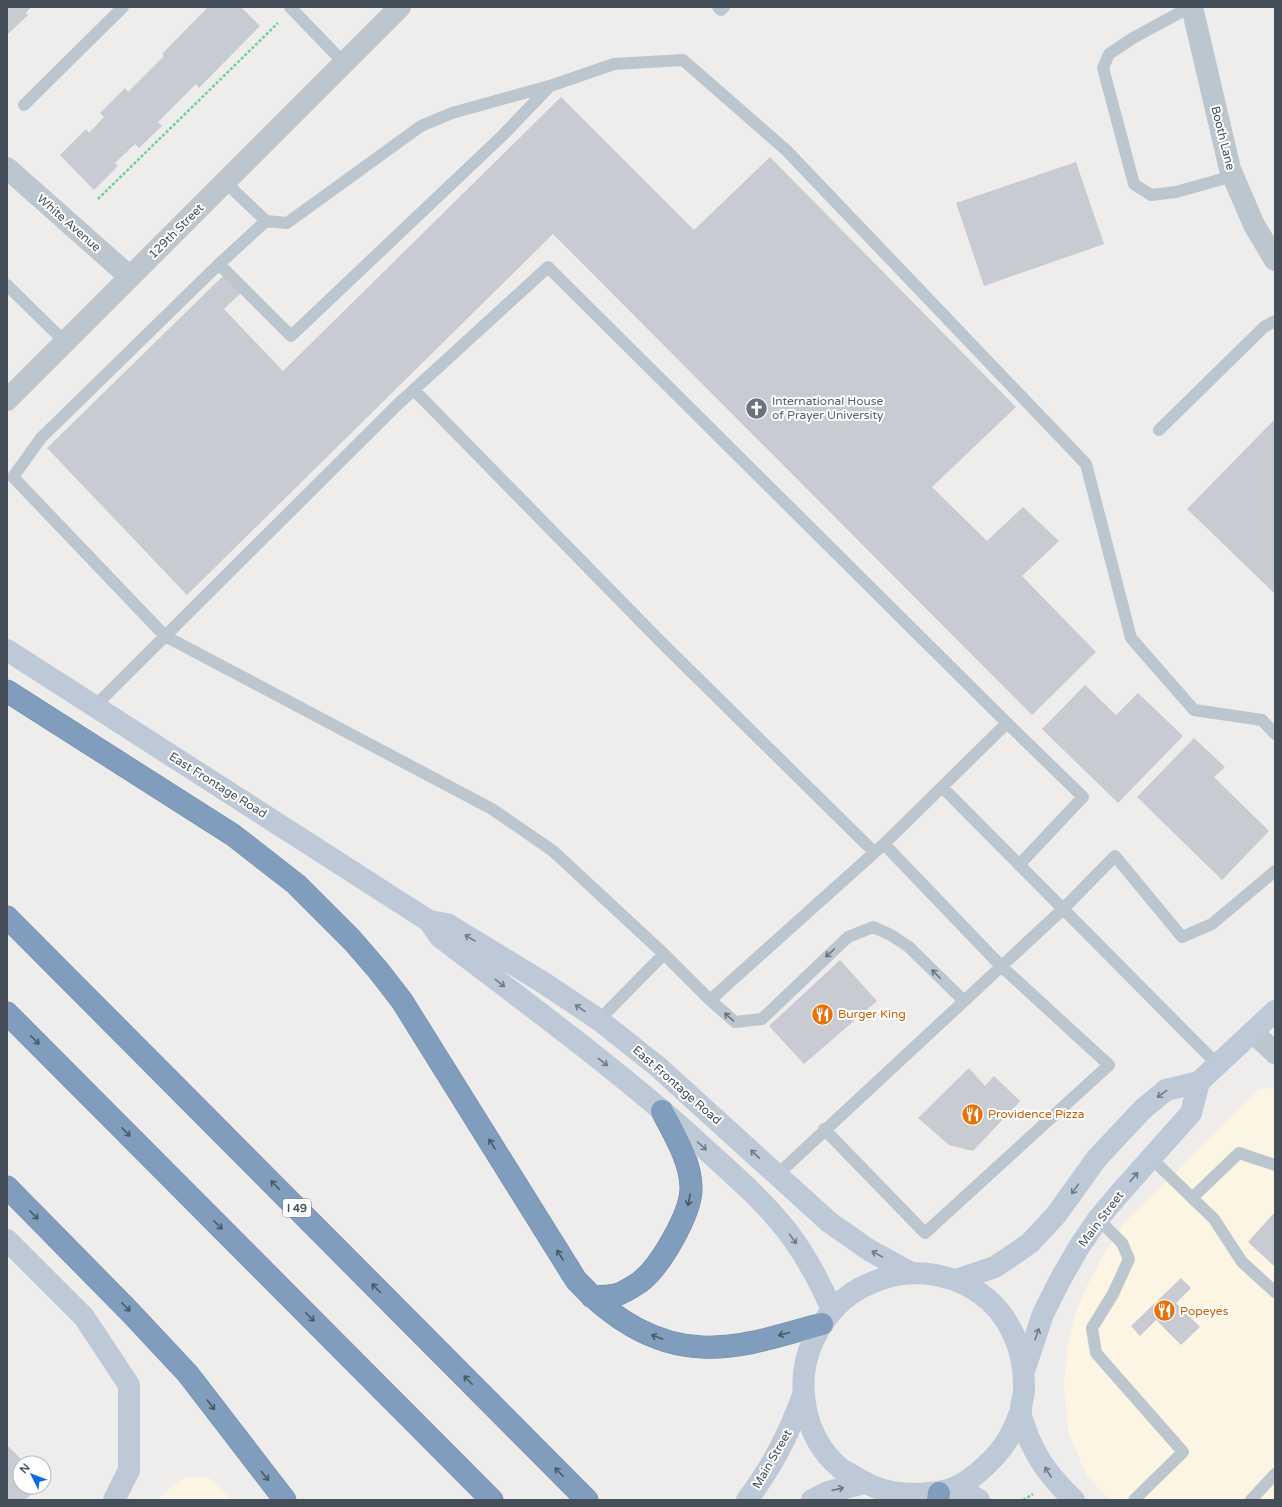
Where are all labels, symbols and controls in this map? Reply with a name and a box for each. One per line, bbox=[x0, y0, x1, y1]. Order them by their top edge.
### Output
street label: Booth Lane bbox=[1208, 104, 1238, 172]
street label: White Avenue bbox=[34, 192, 104, 255]
street label: 129th Street bbox=[146, 200, 207, 261]
place label: International House of Prayer University bbox=[772, 394, 884, 422]
church icon: International House of Prayer University bbox=[744, 395, 770, 421]
street label: East Frontage Road bbox=[167, 749, 269, 821]
one-way arrow bbox=[464, 934, 476, 942]
one-way arrow bbox=[825, 948, 835, 958]
one-way arrow bbox=[931, 969, 941, 979]
one-way arrow bbox=[494, 979, 505, 987]
restaurant icon: Burger King bbox=[809, 1001, 835, 1027]
one-way arrow bbox=[575, 1003, 586, 1012]
place label: Burger King bbox=[838, 1007, 906, 1021]
one-way arrow bbox=[723, 1012, 734, 1021]
one-way arrow bbox=[30, 1035, 39, 1045]
street label: East Frontage Road bbox=[630, 1043, 724, 1127]
one-way arrow bbox=[598, 1058, 609, 1066]
one-way arrow bbox=[1157, 1090, 1168, 1098]
restaurant icon: Providence Pizza bbox=[959, 1101, 985, 1127]
place label: Providence Pizza bbox=[988, 1107, 1085, 1121]
one-way arrow bbox=[121, 1127, 131, 1137]
one-way arrow bbox=[487, 1139, 496, 1150]
one-way arrow bbox=[697, 1142, 707, 1151]
one-way arrow bbox=[750, 1149, 760, 1159]
one-way arrow bbox=[1129, 1172, 1139, 1182]
one-way arrow bbox=[270, 1180, 280, 1190]
one-way arrow bbox=[1071, 1183, 1079, 1194]
street label: Main Street bbox=[1076, 1188, 1127, 1250]
one-way arrow bbox=[685, 1193, 693, 1206]
road number: I 49 bbox=[283, 1199, 311, 1217]
one-way arrow bbox=[29, 1210, 39, 1220]
one-way arrow bbox=[213, 1220, 223, 1229]
one-way arrow bbox=[789, 1233, 797, 1244]
one-way arrow bbox=[556, 1249, 564, 1261]
one-way arrow bbox=[871, 1250, 883, 1257]
one-way arrow bbox=[371, 1283, 381, 1293]
restaurant icon: Popeyes bbox=[1152, 1298, 1178, 1324]
one-way arrow bbox=[121, 1302, 131, 1312]
place label: Popeyes bbox=[1180, 1304, 1229, 1318]
one-way arrow bbox=[305, 1312, 315, 1322]
one-way arrow bbox=[1033, 1328, 1041, 1340]
one-way arrow bbox=[778, 1331, 791, 1338]
one-way arrow bbox=[651, 1333, 663, 1341]
one-way arrow bbox=[463, 1375, 472, 1385]
one-way arrow bbox=[207, 1400, 215, 1411]
street label: Main Street bbox=[749, 1427, 795, 1491]
north arrow bbox=[12, 1455, 52, 1495]
text: N bbox=[17, 1461, 33, 1476]
one-way arrow bbox=[1043, 1466, 1051, 1478]
one-way arrow bbox=[554, 1467, 564, 1477]
one-way arrow bbox=[261, 1470, 270, 1481]
one-way arrow bbox=[831, 1485, 844, 1493]

